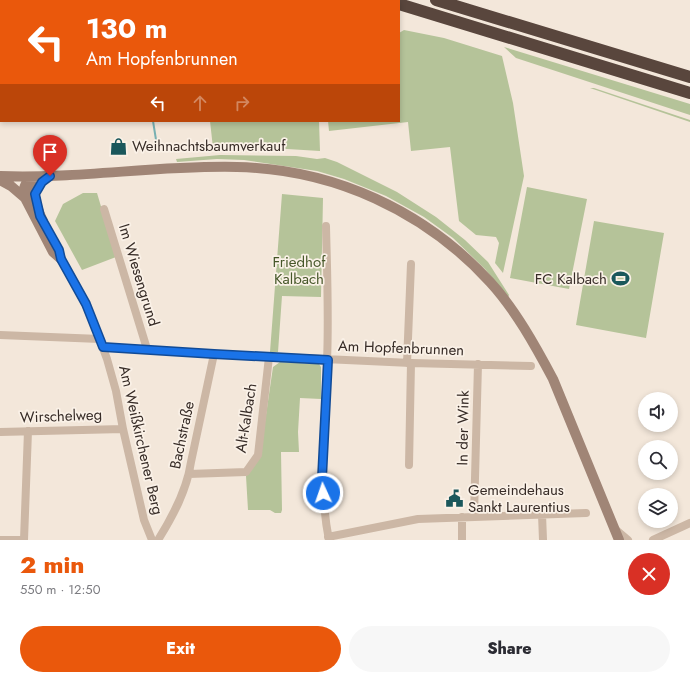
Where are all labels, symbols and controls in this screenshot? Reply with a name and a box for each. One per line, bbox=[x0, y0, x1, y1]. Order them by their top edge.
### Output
text: 130 m bbox=[86, 8, 168, 49]
icon: left bbox=[20, 16, 72, 68]
text: Am Hopfenbrunnen bbox=[86, 46, 238, 72]
icon: left bbox=[147, 92, 169, 114]
icon: ahead bbox=[189, 92, 211, 114]
icon: right bbox=[231, 92, 253, 114]
pin bbox=[33, 135, 67, 176]
place label: Weihnachtsbaumverkauf bbox=[132, 135, 286, 157]
shop icon: Weihnachtsbaumverkauf bbox=[109, 136, 129, 156]
icon: arrive bbox=[39, 141, 61, 163]
street label: Im Wiesengrund bbox=[113, 221, 165, 329]
park label: Friedhof Kalbach bbox=[273, 251, 326, 290]
place label: FC Kalbach bbox=[535, 268, 607, 290]
sports icon: FC Kalbach bbox=[610, 269, 630, 289]
street label: Am Hopfenbrunnen bbox=[337, 335, 465, 361]
street label: Am Weißkirchener Berg bbox=[113, 363, 169, 517]
street label: Alt-Kalbach bbox=[230, 382, 262, 454]
street label: In der Wink bbox=[451, 390, 475, 466]
map controls bbox=[638, 392, 678, 528]
button: sound bbox=[638, 392, 678, 432]
street label: Bachstraße bbox=[164, 399, 200, 471]
street label: Wirschelweg bbox=[19, 404, 103, 428]
button: search bbox=[638, 440, 678, 480]
position arrow bbox=[302, 472, 344, 514]
place label: Gemeindehaus Sankt Laurentius bbox=[468, 479, 570, 518]
button: layers bbox=[638, 488, 678, 528]
public building icon: Gemeindehaus Sankt Laurentius bbox=[445, 489, 465, 509]
text: 2 min bbox=[20, 547, 84, 582]
button: close bbox=[628, 553, 670, 595]
text: 550 m · 12:50 bbox=[20, 580, 100, 599]
button: Exit bbox=[20, 626, 341, 672]
button: Share bbox=[349, 626, 670, 672]

